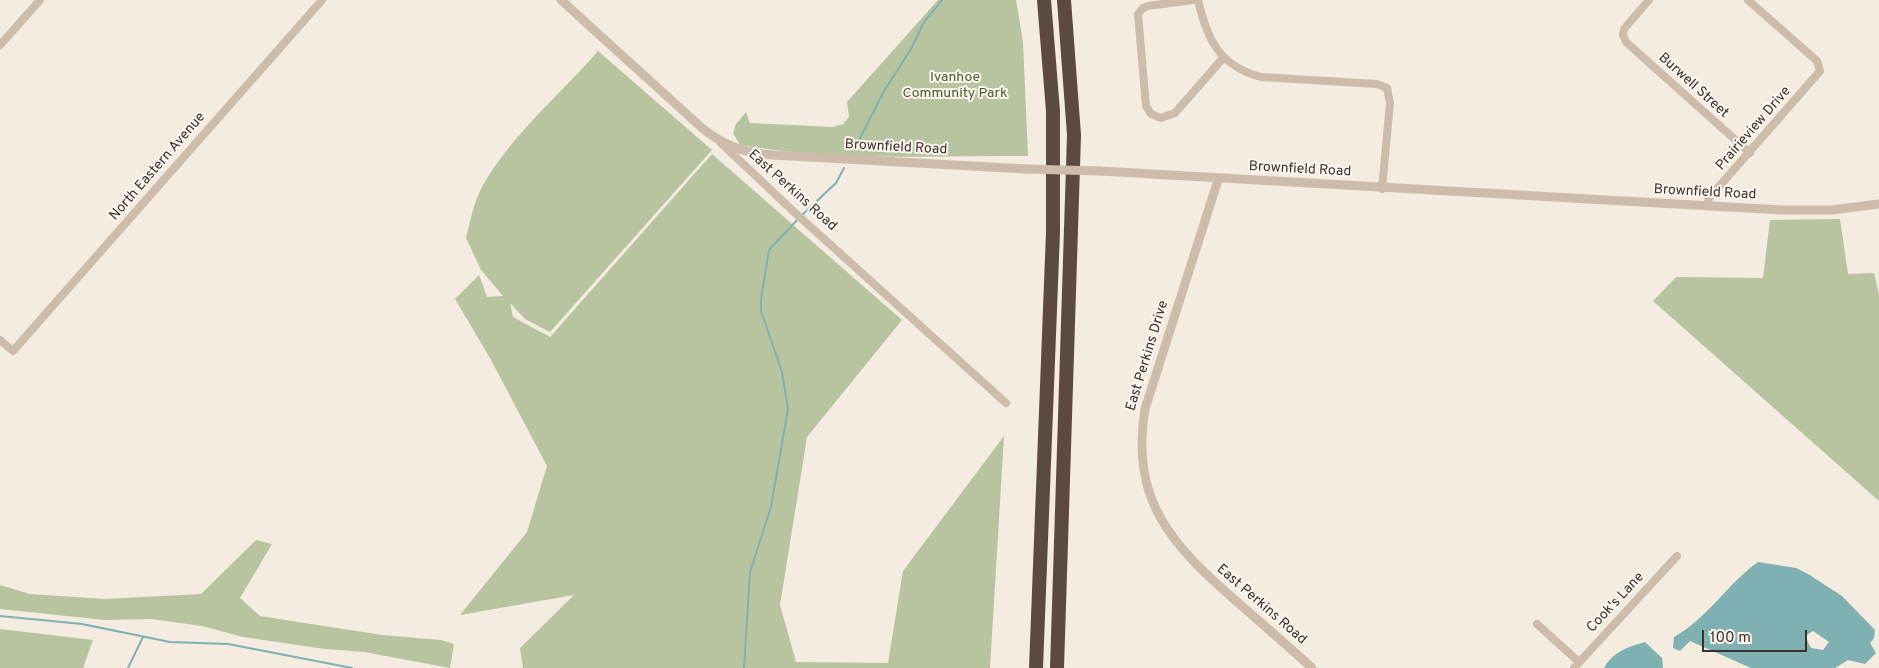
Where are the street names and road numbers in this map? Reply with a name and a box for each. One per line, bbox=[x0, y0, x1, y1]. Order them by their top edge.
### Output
street label: Burwell Street bbox=[1654, 50, 1732, 122]
street label: Prairieview Drive bbox=[1713, 84, 1795, 174]
street label: North Eastern Avenue bbox=[106, 109, 210, 225]
street label: Brownfield Road bbox=[844, 137, 948, 159]
street label: East Perkins Road bbox=[744, 147, 840, 235]
street label: Brownfield Road bbox=[1248, 159, 1352, 181]
street label: Brownfield Road bbox=[1653, 182, 1757, 204]
street label: East Perkins Drive bbox=[1123, 299, 1173, 413]
street label: East Perkins Road bbox=[1213, 561, 1309, 649]
street label: Cook's Lane bbox=[1584, 569, 1648, 637]

